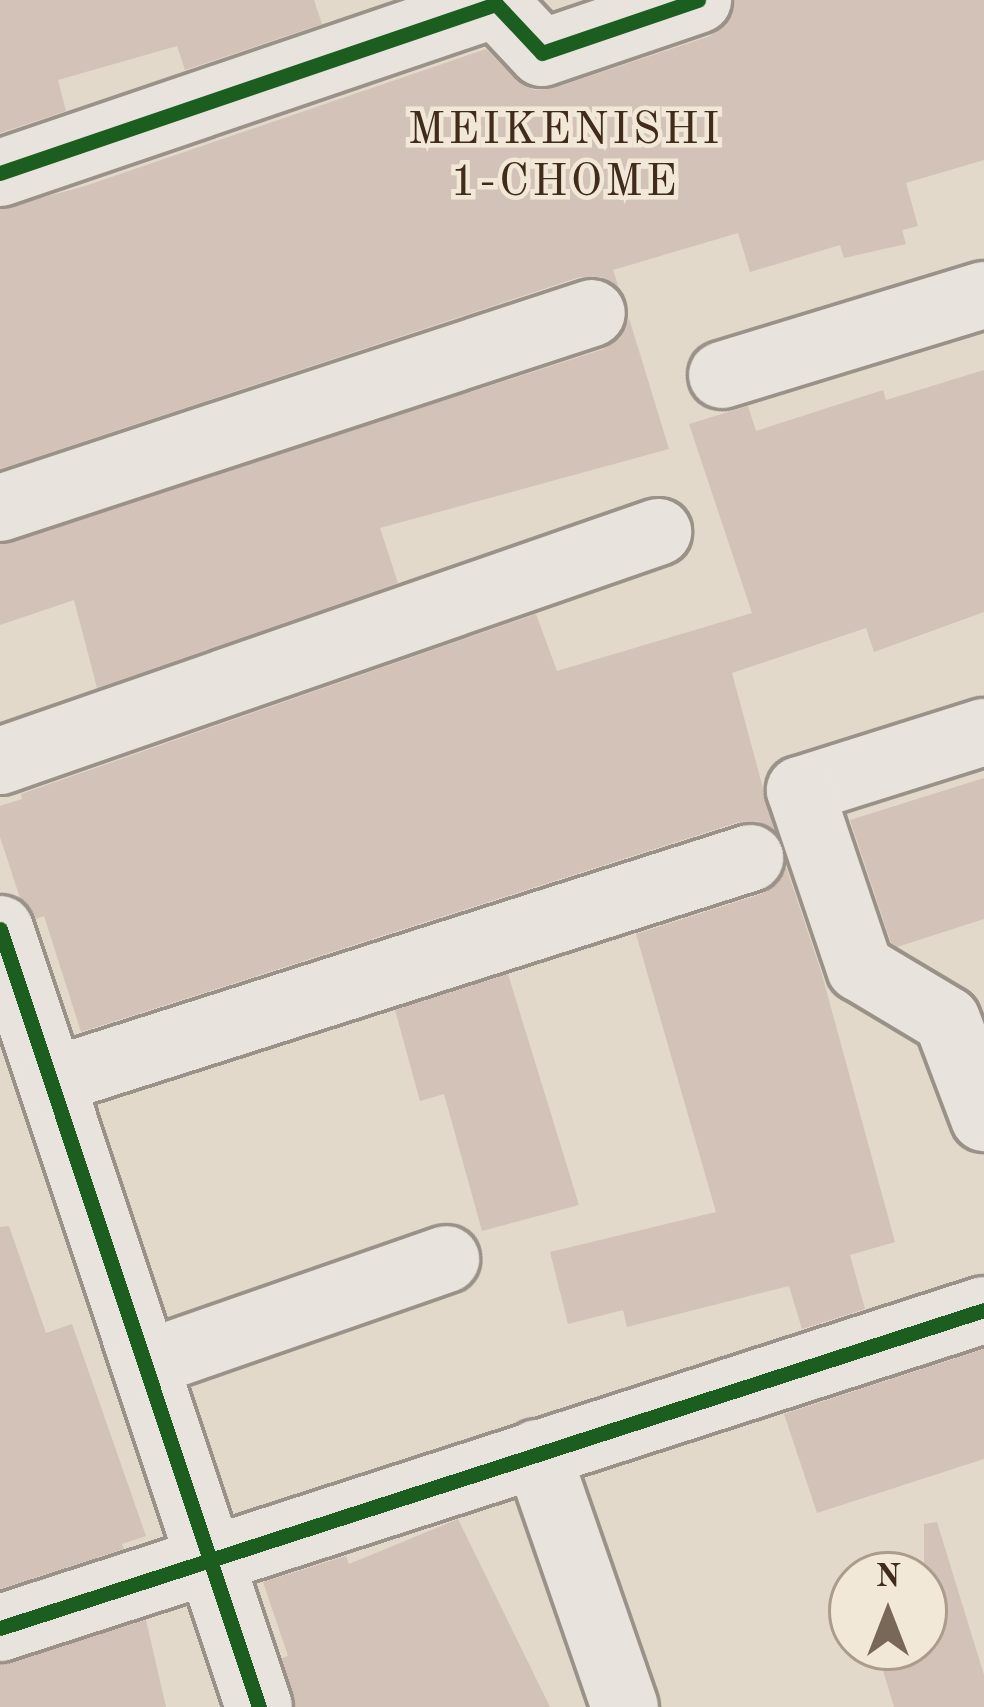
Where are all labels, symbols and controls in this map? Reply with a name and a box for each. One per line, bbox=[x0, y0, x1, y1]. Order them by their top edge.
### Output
district label: MEIKENISHI 1-CHOME bbox=[407, 105, 723, 211]
north arrow bbox=[828, 1551, 948, 1671]
text: N bbox=[875, 1561, 901, 1594]

